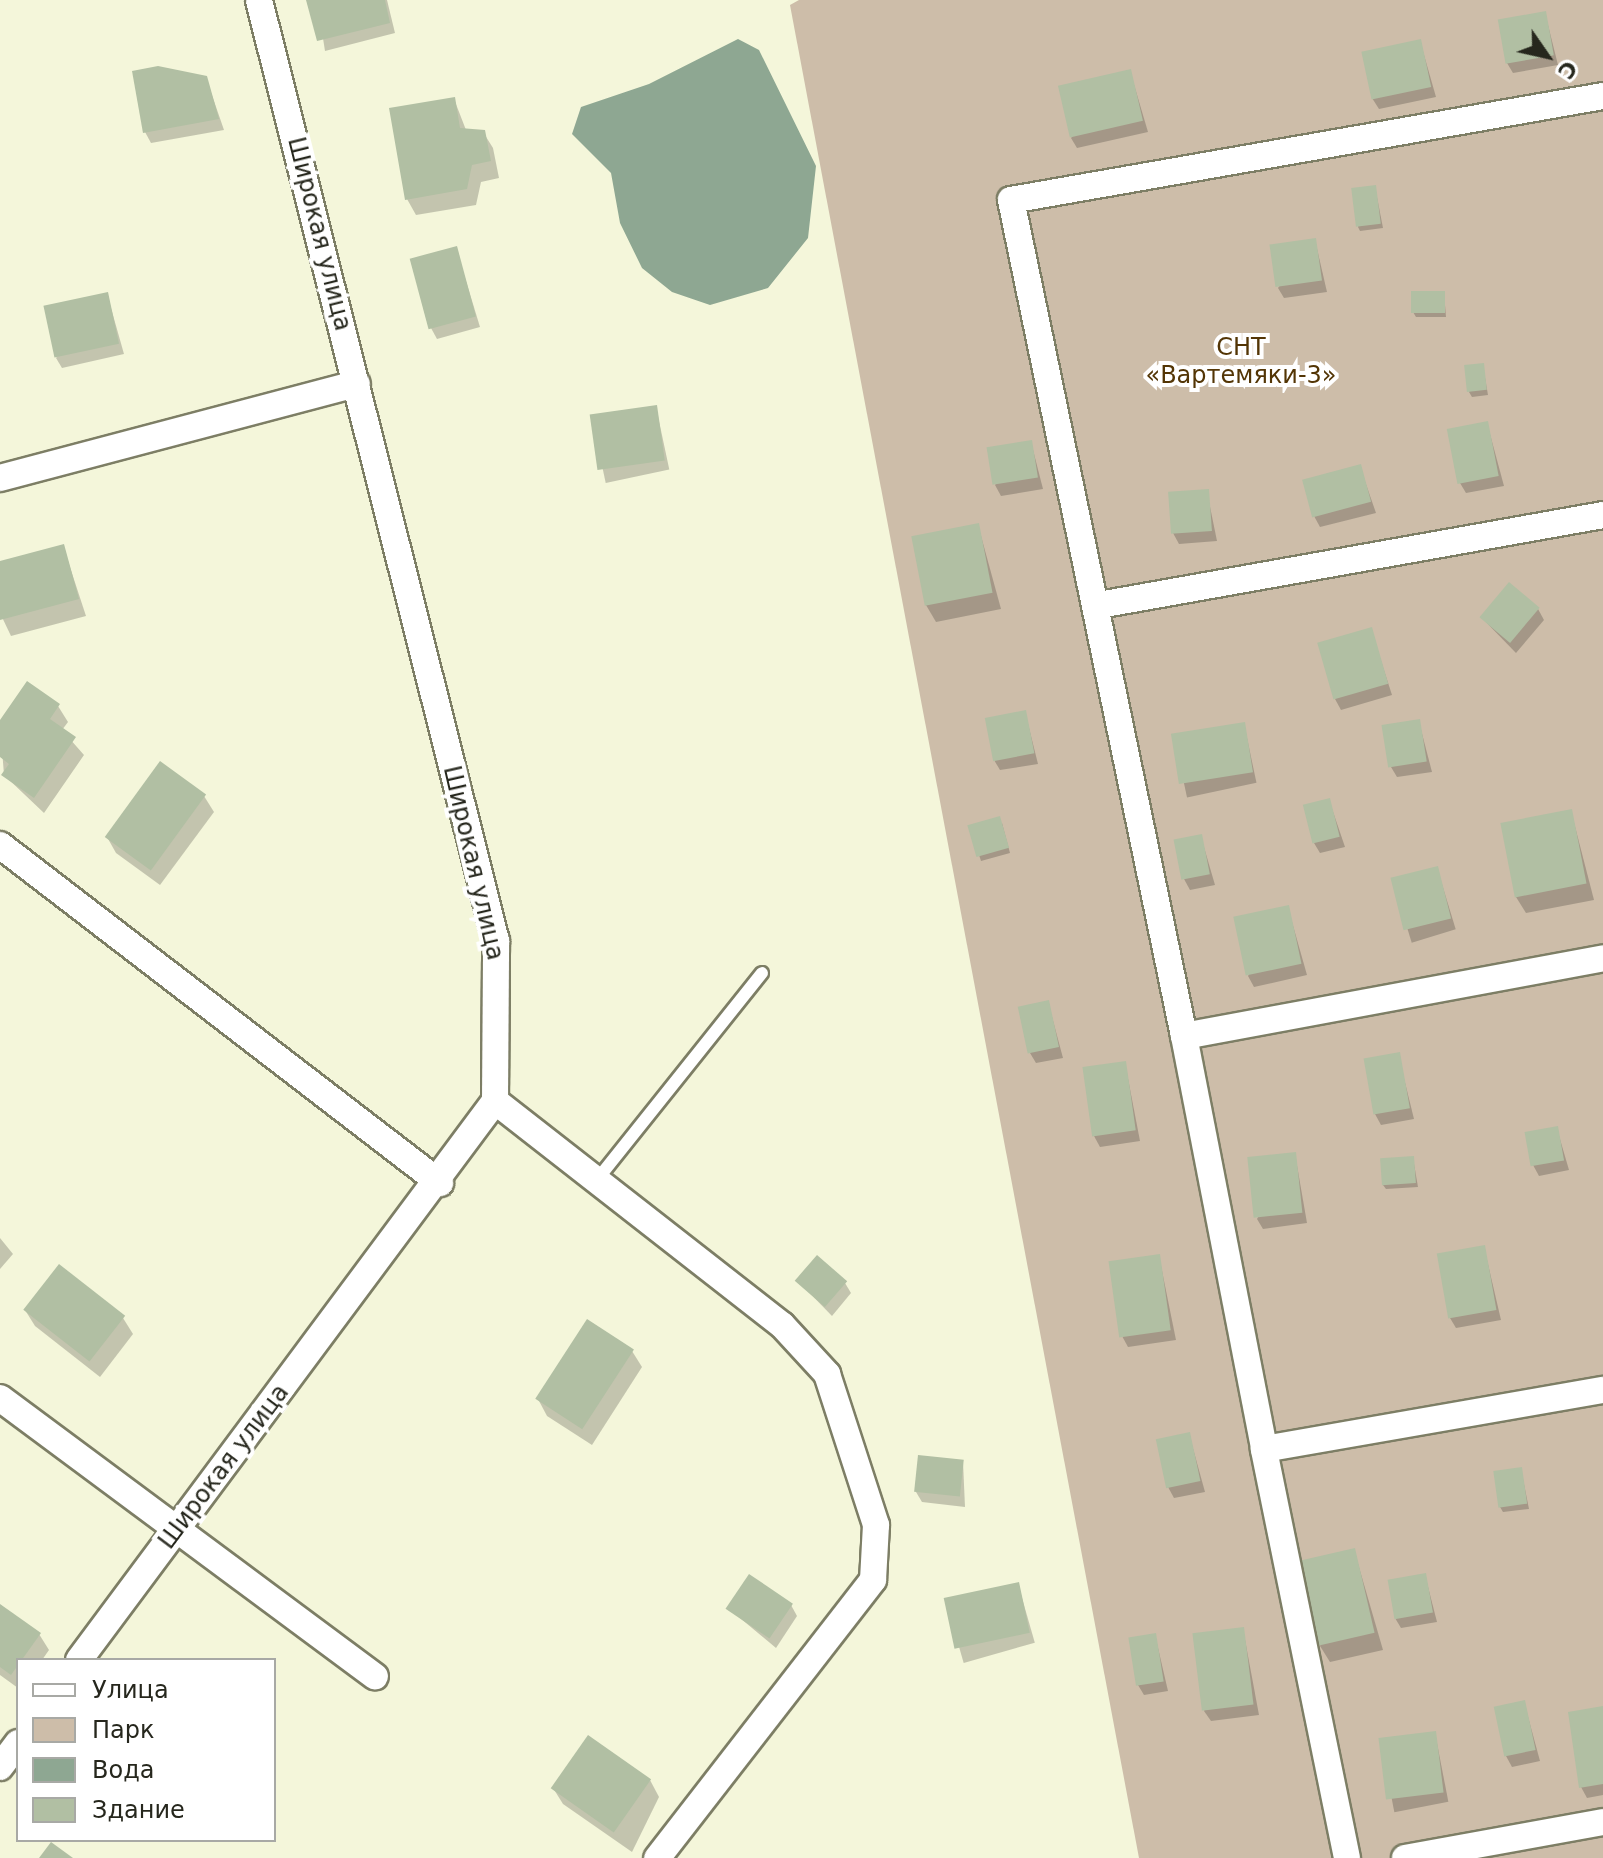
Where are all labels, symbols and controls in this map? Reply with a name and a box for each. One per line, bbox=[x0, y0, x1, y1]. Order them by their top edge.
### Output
north arrow bbox=[1507, 16, 1587, 96]
text: С bbox=[1552, 56, 1582, 83]
street label: Широкая улица bbox=[281, 134, 357, 334]
park label: СНТ «Вартемяки-3» bbox=[1145, 334, 1337, 390]
street label: Широкая улица bbox=[437, 763, 509, 963]
street label: Широкая улица bbox=[153, 1379, 295, 1555]
legend bbox=[16, 1658, 276, 1842]
text: Улица bbox=[92, 1676, 169, 1704]
text: Парк bbox=[92, 1716, 154, 1744]
text: Вода bbox=[92, 1756, 154, 1784]
text: Здание bbox=[92, 1796, 185, 1824]

